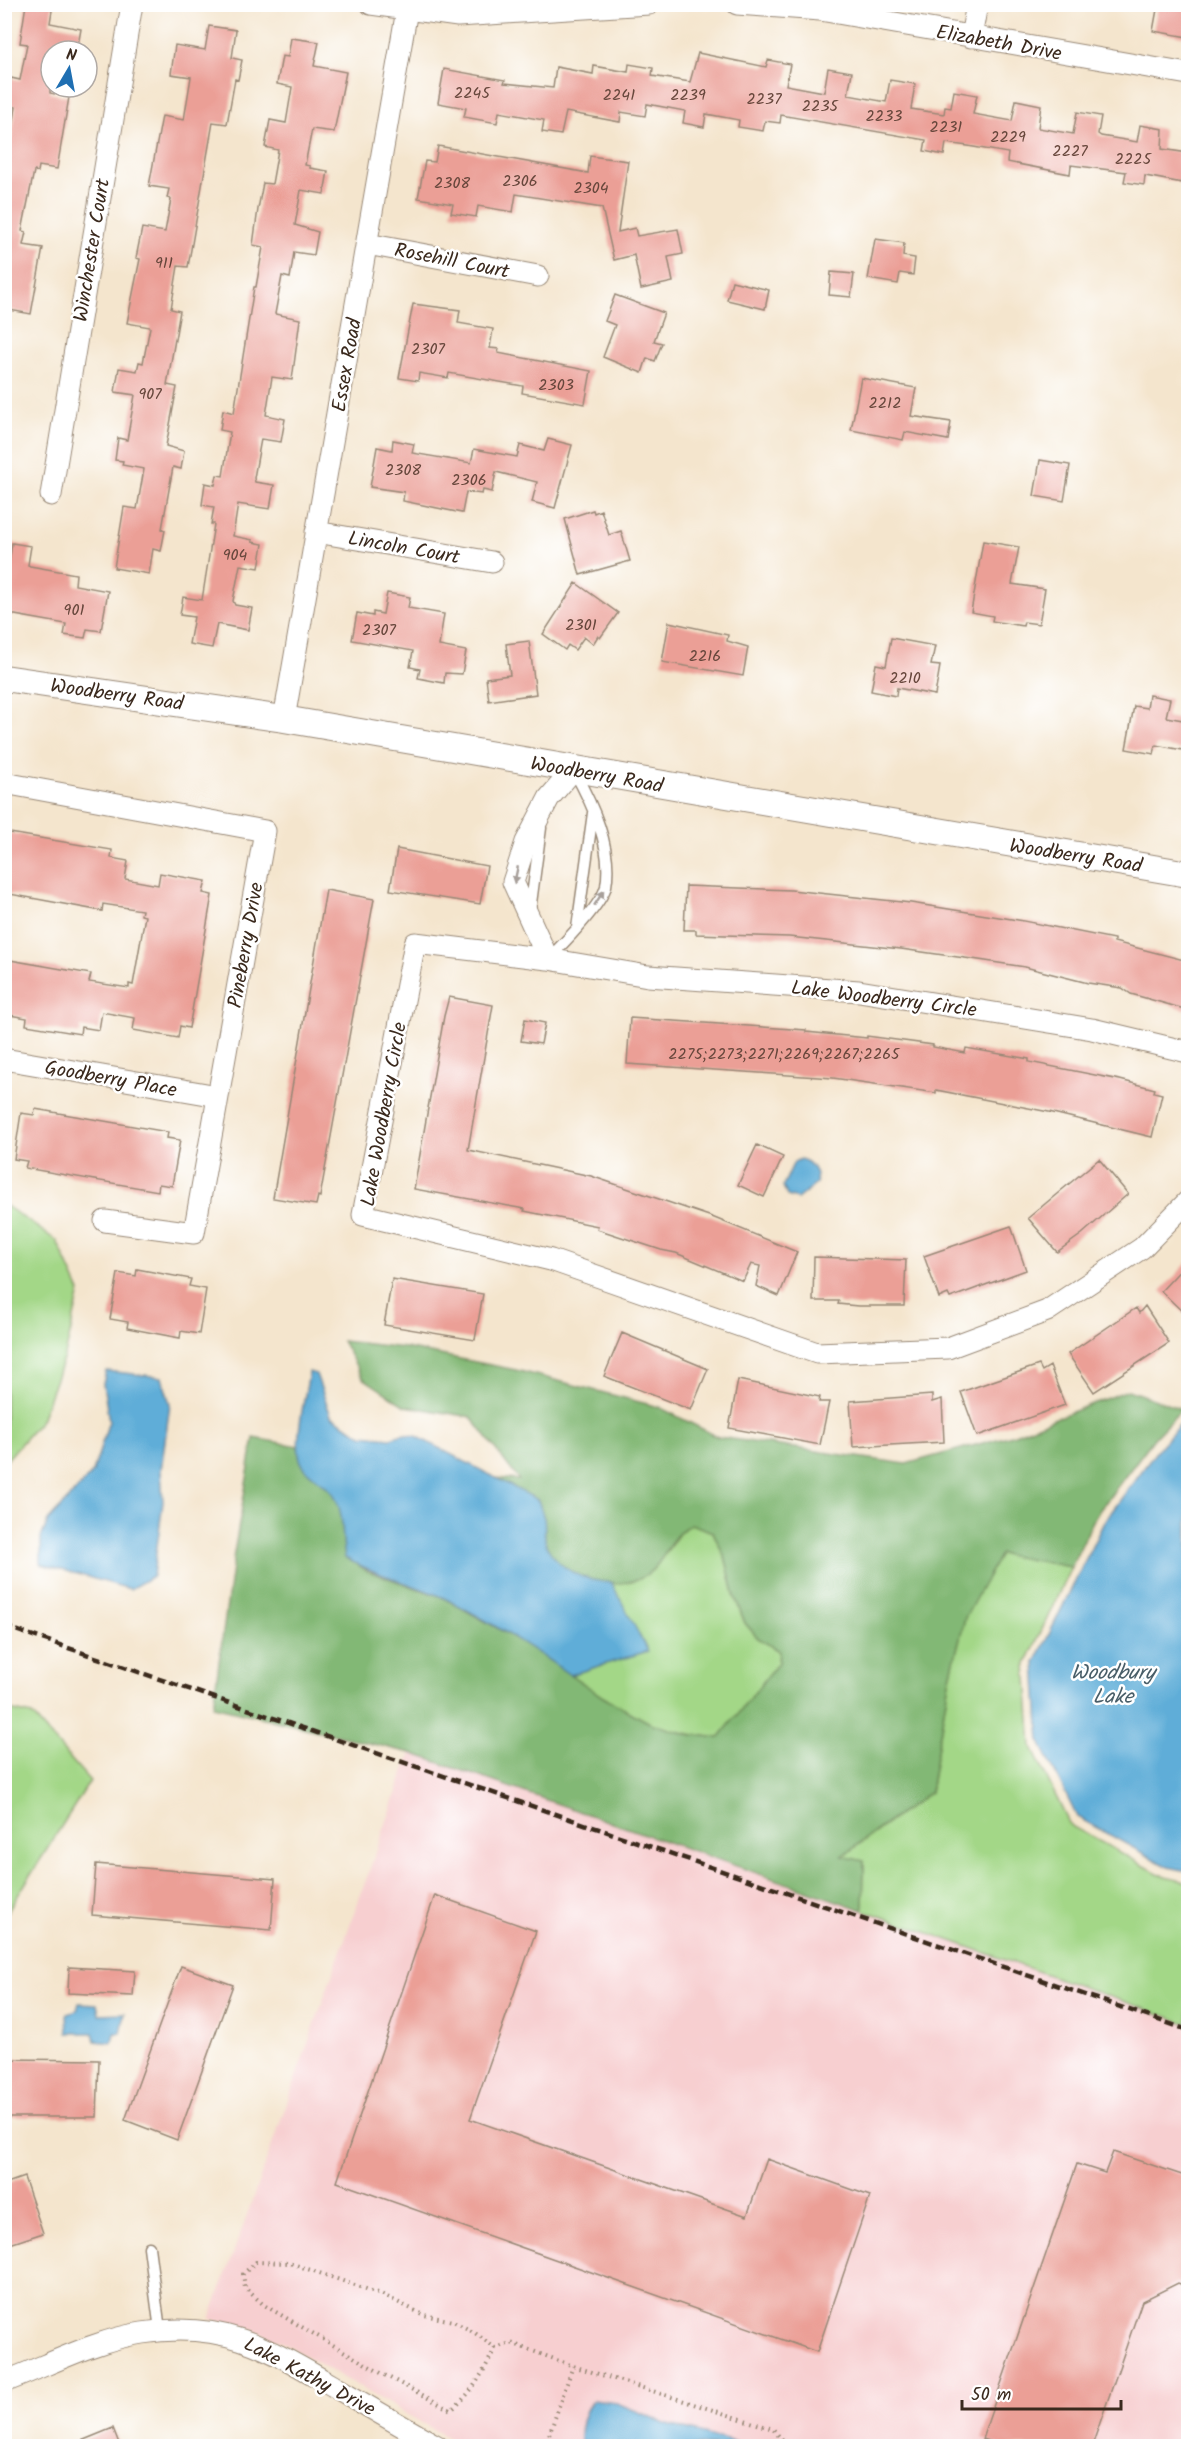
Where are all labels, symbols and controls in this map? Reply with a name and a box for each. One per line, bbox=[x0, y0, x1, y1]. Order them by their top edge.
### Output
street label: Elizabeth Drive bbox=[933, 17, 1064, 71]
north arrow bbox=[39, 39, 99, 99]
text: N bbox=[64, 43, 78, 69]
house number: 2245 bbox=[454, 81, 491, 106]
house number: 2241 bbox=[603, 83, 635, 108]
house number: 2239 bbox=[670, 83, 706, 108]
house number: 2237 bbox=[746, 87, 782, 112]
house number: 2235 bbox=[802, 94, 840, 119]
house number: 2233 bbox=[866, 104, 902, 129]
house number: 2231 bbox=[930, 115, 962, 140]
house number: 2229 bbox=[990, 125, 1026, 150]
house number: 2227 bbox=[1052, 139, 1088, 164]
house number: 2225 bbox=[1115, 147, 1153, 172]
house number: 2306 bbox=[502, 169, 538, 194]
house number: 2308 bbox=[434, 171, 470, 196]
street label: Winchester Court bbox=[66, 176, 120, 324]
house number: 2304 bbox=[573, 176, 609, 201]
street label: Rosehill Court bbox=[391, 235, 512, 289]
house number: 911 bbox=[155, 251, 173, 276]
street label: Essex Road bbox=[324, 315, 372, 415]
house number: 2307 bbox=[411, 337, 446, 362]
house number: 2303 bbox=[538, 373, 574, 398]
house number: 907 bbox=[138, 382, 162, 407]
house number: 2212 bbox=[869, 391, 901, 416]
house number: 2308 bbox=[385, 458, 421, 483]
house number: 2306 bbox=[451, 468, 487, 493]
street label: Lincoln Court bbox=[345, 523, 462, 575]
house number: 904 bbox=[223, 543, 247, 568]
house number: 901 bbox=[64, 598, 84, 623]
house number: 2301 bbox=[565, 613, 597, 638]
house number: 2307 bbox=[362, 618, 397, 643]
house number: 2216 bbox=[689, 644, 721, 669]
house number: 2210 bbox=[889, 666, 921, 691]
street label: Woodberry Road bbox=[48, 671, 186, 721]
street label: Woodberry Road bbox=[528, 749, 666, 804]
street label: Woodberry Road bbox=[1007, 831, 1145, 883]
one-way arrow bbox=[511, 866, 520, 885]
street label: Pineberry Drive bbox=[220, 880, 274, 1011]
one-way arrow bbox=[593, 891, 605, 907]
street label: Lake Woodberry Circle bbox=[789, 973, 978, 1027]
street label: Lake Woodberry Circle bbox=[353, 1020, 417, 1209]
house number: 2275;2273;2271;2269;2267;2265 bbox=[668, 1042, 901, 1067]
street label: Goodberry Place bbox=[42, 1053, 179, 1107]
water label: Woodbury Lake bbox=[1071, 1657, 1158, 1714]
street label: Lake Kathy Drive bbox=[237, 2329, 381, 2426]
scale bar bbox=[962, 2373, 1121, 2411]
text: 50 m bbox=[971, 2381, 1011, 2410]

